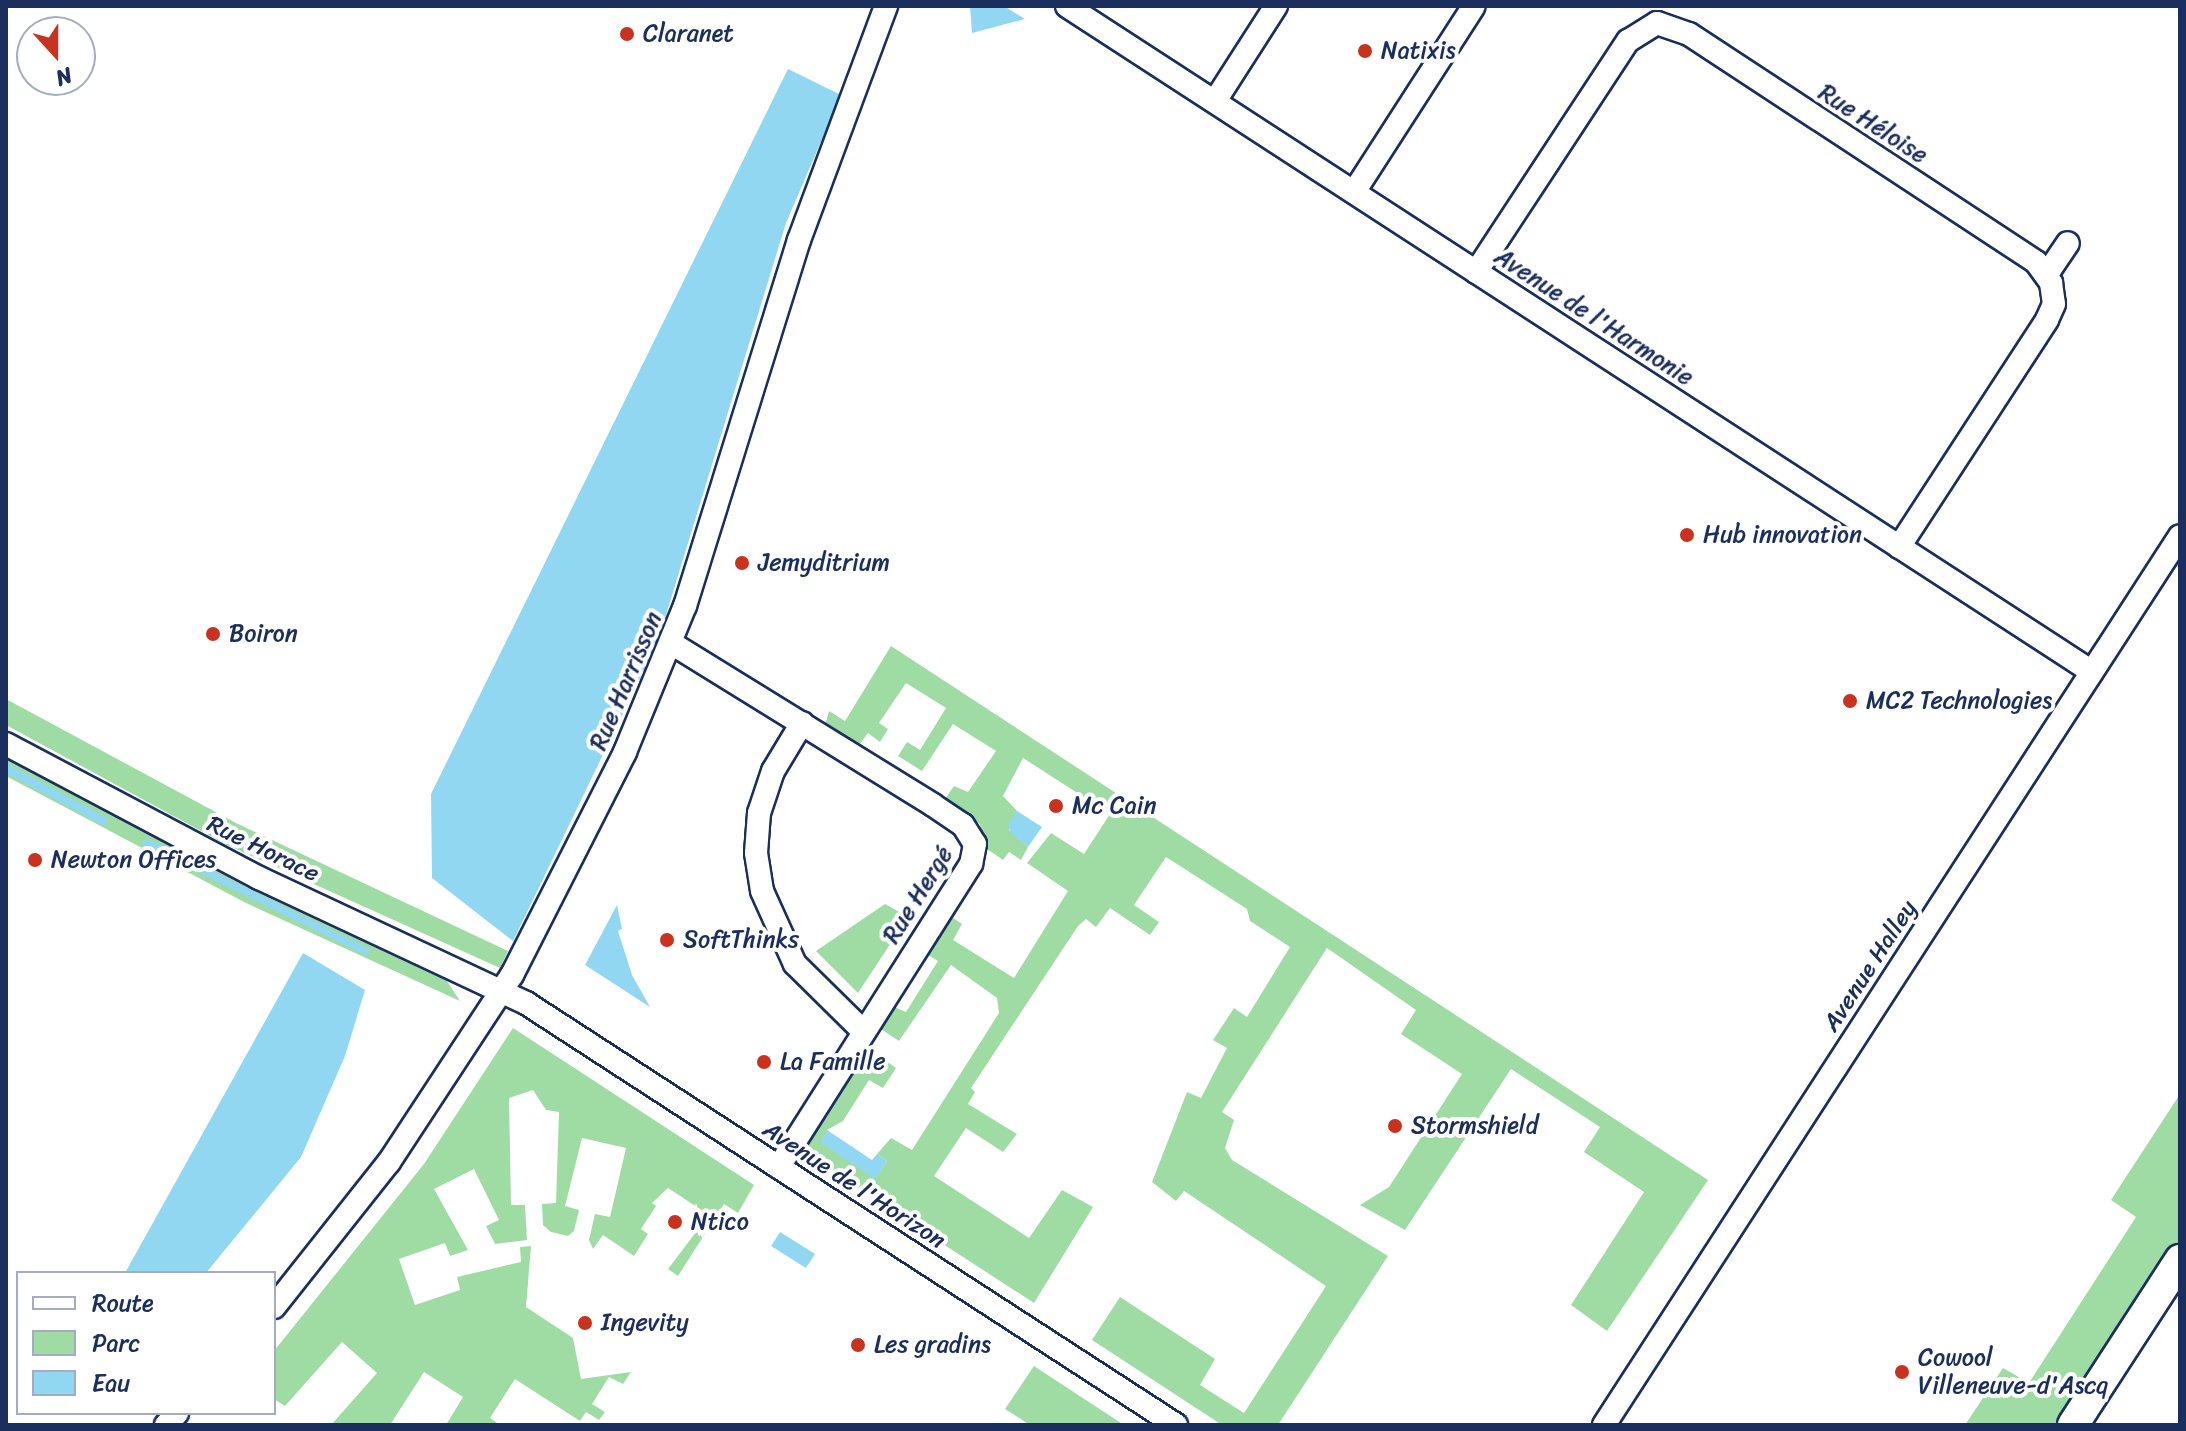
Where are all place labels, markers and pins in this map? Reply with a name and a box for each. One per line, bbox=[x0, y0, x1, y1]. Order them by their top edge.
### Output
place label: Claranet bbox=[643, 20, 734, 48]
marker: Claranet bbox=[618, 25, 636, 43]
place label: Natixis bbox=[1381, 37, 1456, 65]
marker: Natixis bbox=[1356, 42, 1374, 60]
place label: Hub innovation bbox=[1703, 521, 1862, 549]
marker: Hub innovation bbox=[1678, 526, 1696, 544]
place label: Jemyditrium bbox=[758, 549, 890, 577]
marker: Jemyditrium bbox=[733, 554, 751, 572]
place label: Boiron bbox=[229, 620, 298, 648]
marker: Boiron bbox=[204, 625, 222, 643]
place label: MC2 Technologies bbox=[1866, 687, 2054, 715]
marker: MC2 Technologies bbox=[1841, 692, 1859, 710]
place label: Mc Cain bbox=[1072, 792, 1156, 820]
marker: Mc Cain bbox=[1047, 797, 1065, 815]
place label: Newton Offices bbox=[51, 846, 217, 874]
marker: Newton Offices bbox=[26, 851, 44, 869]
place label: SoftThinks bbox=[683, 926, 799, 954]
marker: SoftThinks bbox=[658, 931, 676, 949]
place label: La Famille bbox=[780, 1048, 885, 1076]
marker: La Famille bbox=[755, 1053, 773, 1071]
place label: Stormshield bbox=[1411, 1112, 1538, 1140]
marker: Stormshield bbox=[1386, 1117, 1404, 1135]
place label: Ntico bbox=[691, 1208, 749, 1236]
marker: Ntico bbox=[666, 1213, 684, 1231]
place label: Ingevity bbox=[601, 1309, 689, 1337]
marker: Ingevity bbox=[576, 1314, 594, 1332]
place label: Les gradins bbox=[874, 1331, 992, 1359]
marker: Les gradins bbox=[849, 1336, 867, 1354]
place label: Cowool Villeneuve-d'Ascq bbox=[1918, 1344, 2108, 1400]
marker: Cowool Villeneuve-d'Ascq bbox=[1893, 1363, 1911, 1381]

